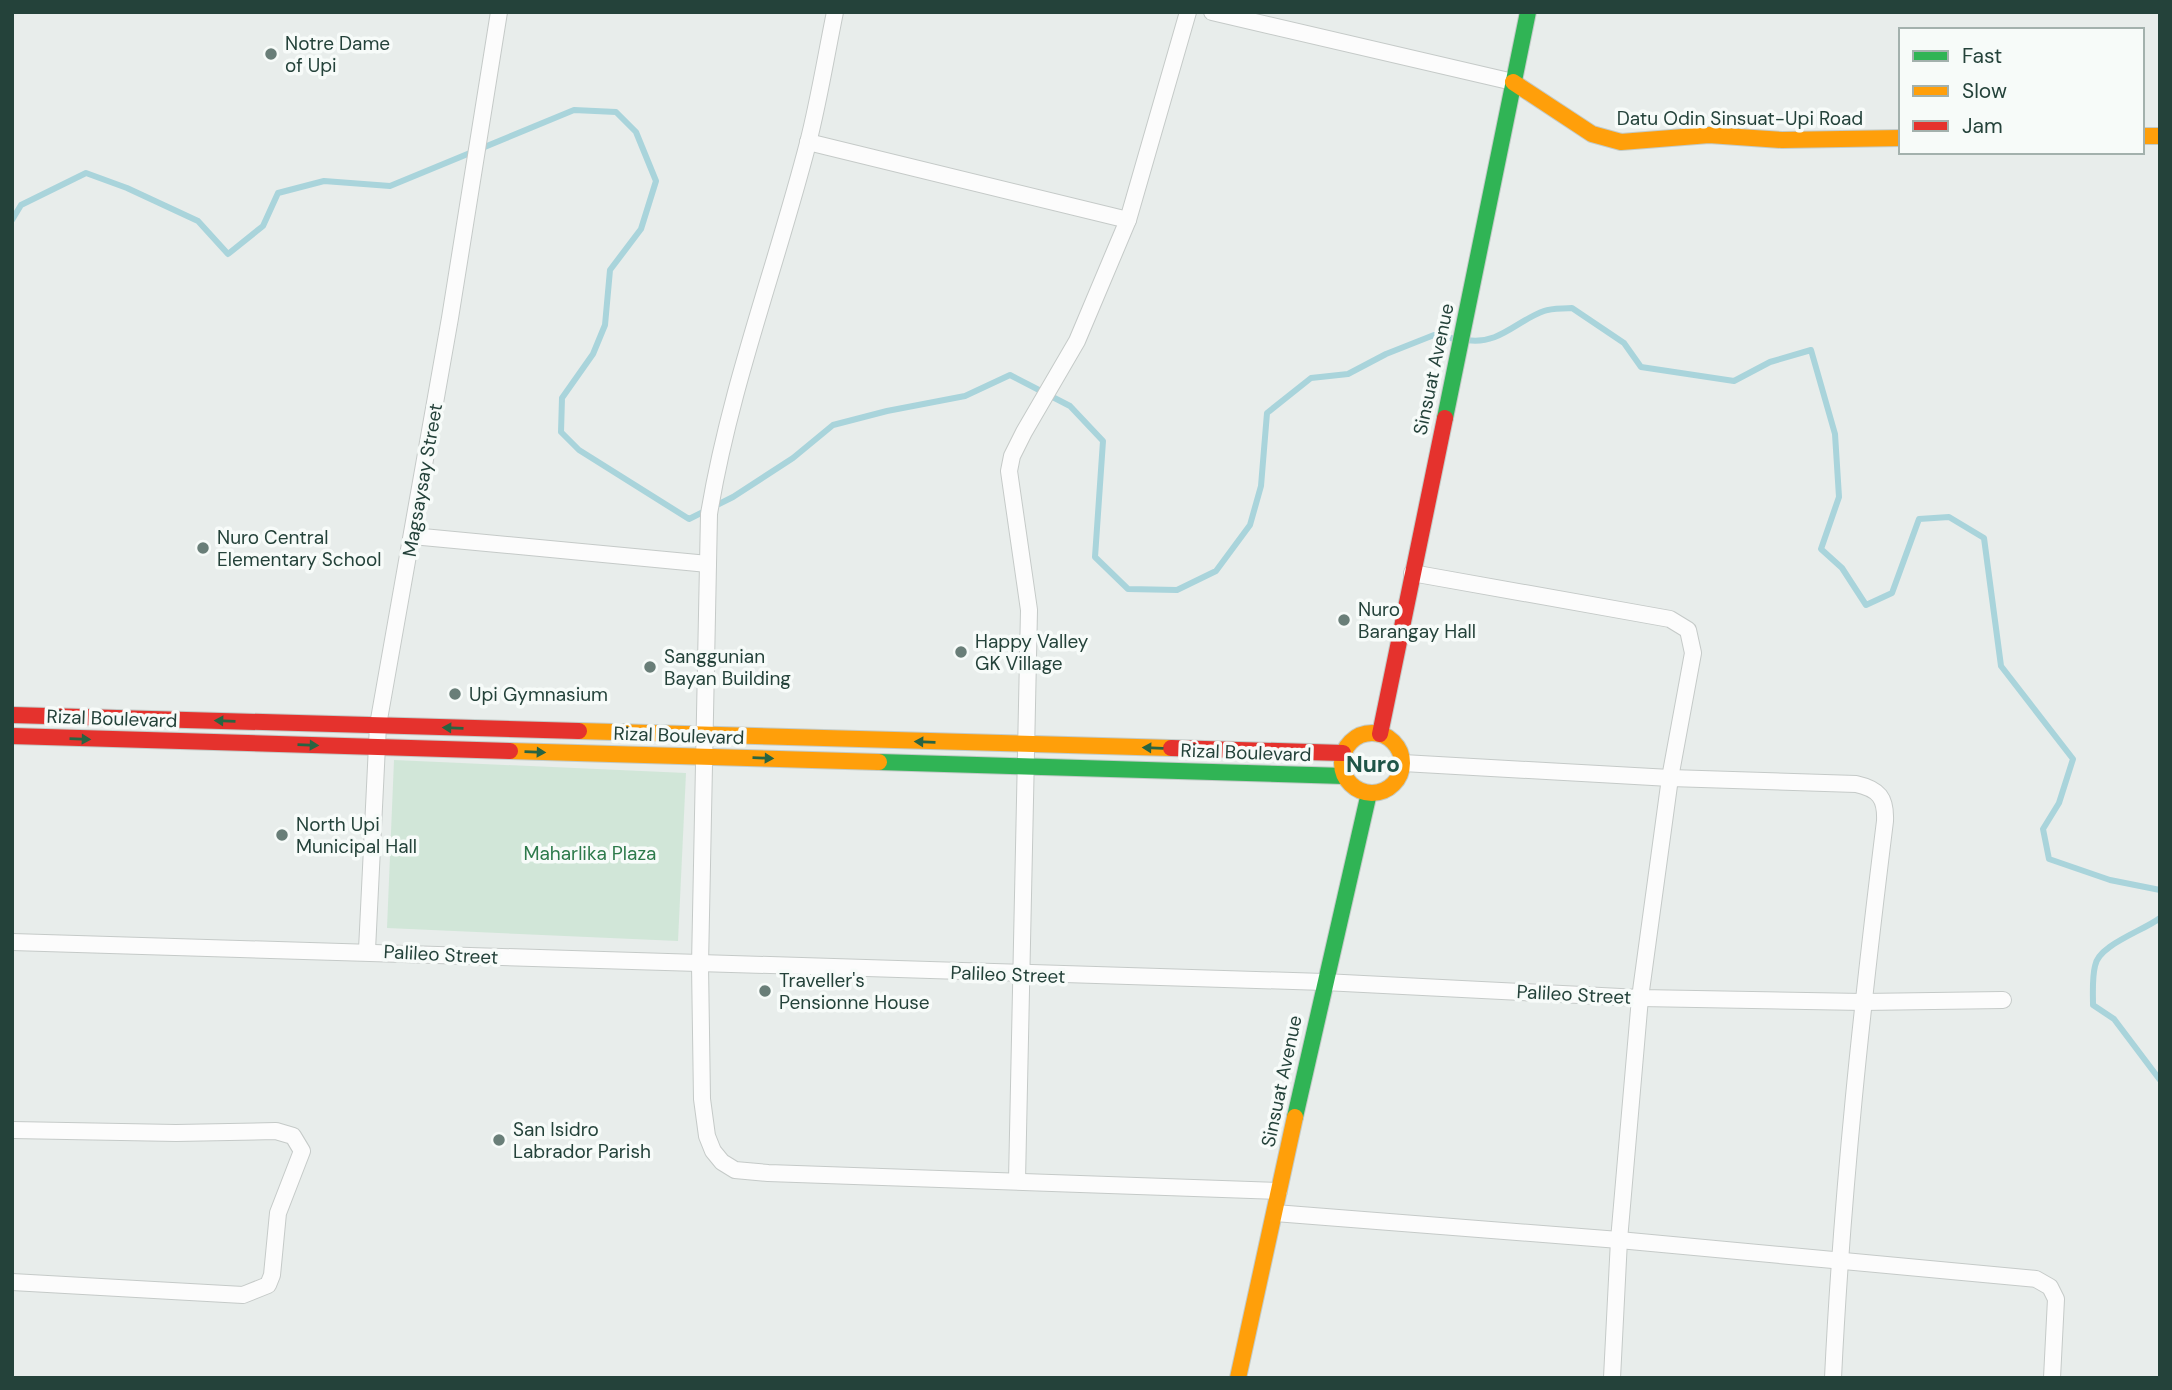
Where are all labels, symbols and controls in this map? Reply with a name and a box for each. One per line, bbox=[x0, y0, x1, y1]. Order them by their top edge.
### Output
legend bbox=[1899, 28, 2144, 154]
place label: Notre Dame of Upi bbox=[285, 31, 390, 78]
text: Fast bbox=[1962, 42, 2002, 70]
marker: Notre Dame of Upi bbox=[263, 46, 279, 62]
text: Slow bbox=[1962, 77, 2007, 105]
street label: Datu Odin Sinsuat-Upi Road bbox=[1617, 106, 1863, 131]
text: Jam bbox=[1962, 112, 2003, 140]
street label: Sinsuat Avenue bbox=[1407, 301, 1460, 437]
street label: Magsaysay Street bbox=[397, 401, 448, 559]
place label: Nuro Central Elementary School bbox=[217, 525, 381, 572]
marker: Nuro Central Elementary School bbox=[195, 540, 211, 556]
place label: Nuro Barangay Hall bbox=[1358, 597, 1476, 644]
marker: Nuro Barangay Hall bbox=[1336, 612, 1352, 628]
place label: Happy Valley GK Village bbox=[975, 629, 1089, 676]
place label: Sanggunian Bayan Building bbox=[664, 644, 791, 691]
marker: Happy Valley GK Village bbox=[953, 644, 969, 660]
marker: Sanggunian Bayan Building bbox=[642, 659, 658, 675]
place label: Upi Gymnasium bbox=[469, 682, 608, 707]
marker: Upi Gymnasium bbox=[447, 686, 463, 702]
street label: Rizal Boulevard bbox=[46, 704, 178, 733]
one-way arrow bbox=[214, 715, 236, 727]
street label: Rizal Boulevard bbox=[613, 721, 745, 750]
one-way arrow bbox=[442, 722, 464, 733]
one-way arrow bbox=[70, 733, 92, 744]
one-way arrow bbox=[914, 736, 936, 747]
street label: Rizal Boulevard bbox=[1180, 738, 1312, 767]
one-way arrow bbox=[297, 740, 319, 751]
one-way arrow bbox=[1141, 742, 1163, 754]
one-way arrow bbox=[525, 746, 547, 757]
district label: Nuro bbox=[1346, 749, 1400, 779]
one-way arrow bbox=[752, 753, 774, 764]
place label: North Upi Municipal Hall bbox=[296, 812, 417, 859]
marker: North Upi Municipal Hall bbox=[274, 827, 290, 843]
park label: Maharlika Plaza bbox=[524, 841, 656, 866]
street label: Palileo Street bbox=[383, 939, 499, 970]
street label: Palileo Street bbox=[950, 960, 1066, 989]
place label: Traveller's Pensionne House bbox=[779, 968, 930, 1015]
street label: Palileo Street bbox=[1516, 979, 1632, 1010]
marker: Traveller's Pensionne House bbox=[757, 983, 773, 999]
street label: Sinsuat Avenue bbox=[1255, 1013, 1308, 1149]
place label: San Isidro Labrador Parish bbox=[513, 1117, 651, 1164]
marker: San Isidro Labrador Parish bbox=[491, 1132, 507, 1148]

